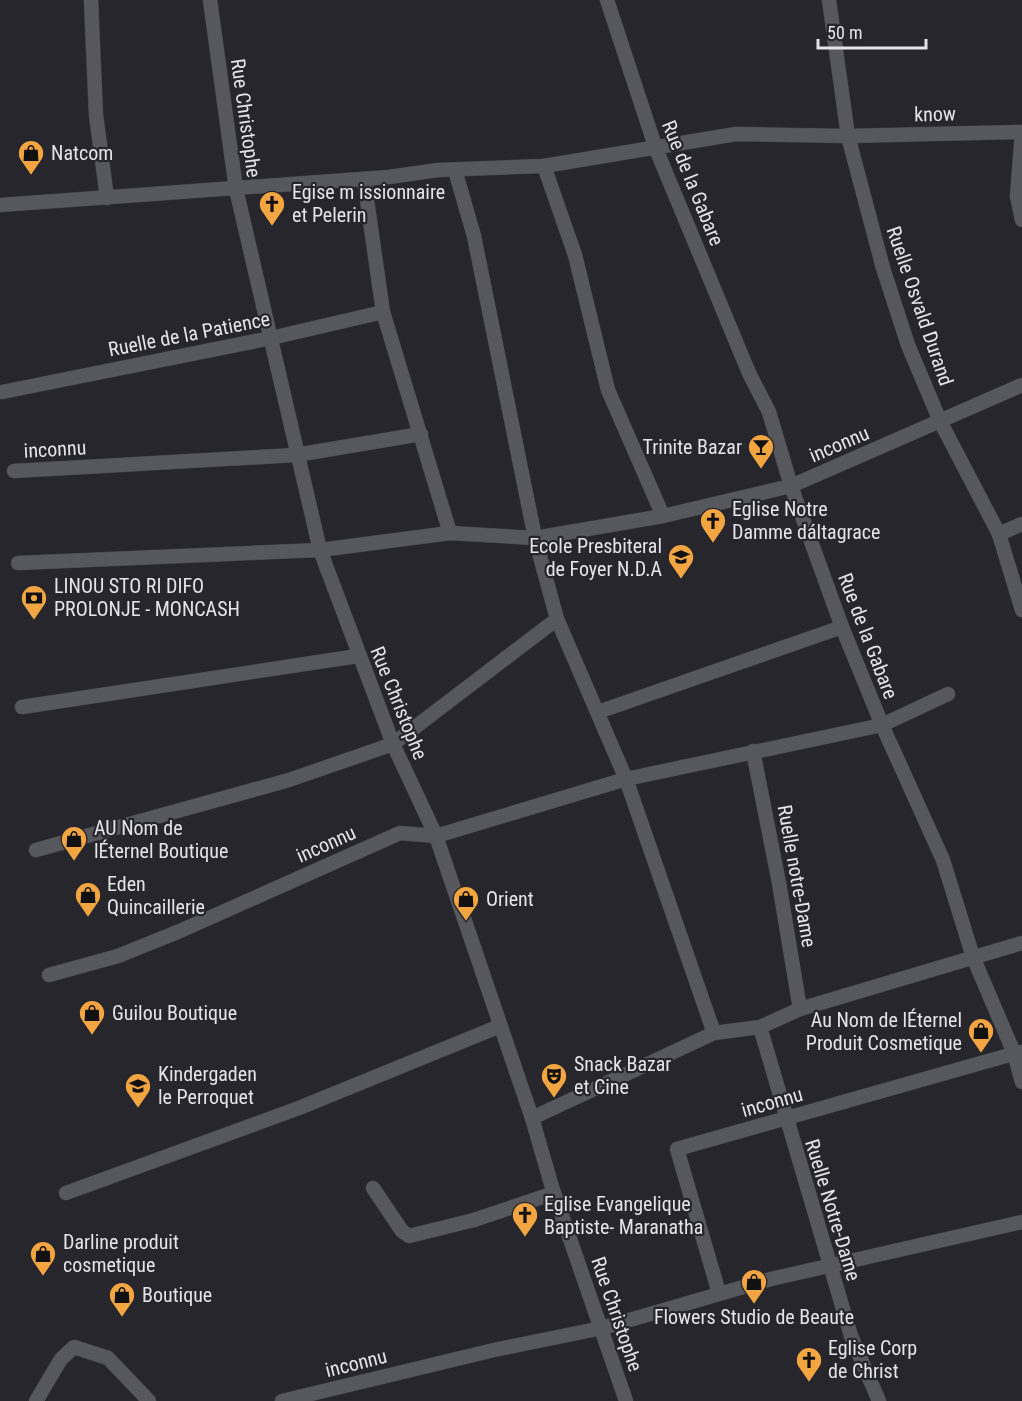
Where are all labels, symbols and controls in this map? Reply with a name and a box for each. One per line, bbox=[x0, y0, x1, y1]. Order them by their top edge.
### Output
scale bar bbox=[818, 12, 926, 50]
text: 50 m bbox=[827, 22, 862, 43]
street label: Rue Christophe bbox=[226, 57, 266, 179]
street label: know bbox=[914, 102, 956, 126]
street label: Rue de la Gabare bbox=[657, 117, 729, 249]
shop icon: Natcom bbox=[16, 138, 46, 176]
place label: Natcom bbox=[51, 141, 113, 165]
place label: Egise m issionnaire et Pelerin bbox=[292, 180, 445, 227]
church icon: Egise m issionnaire et Pelerin bbox=[257, 189, 287, 227]
street label: Ruelle Osvald Durand bbox=[881, 223, 959, 389]
street label: Ruelle de la Patience bbox=[106, 307, 272, 361]
street label: inconnu bbox=[805, 421, 873, 467]
bar icon: Trinite Bazar bbox=[746, 432, 776, 470]
street label: inconnu bbox=[23, 435, 87, 463]
place label: Trinite Bazar bbox=[643, 435, 742, 459]
place label: Eglise Notre Damme dáltagrace bbox=[732, 497, 880, 544]
church icon: Eglise Notre Damme dáltagrace bbox=[698, 506, 728, 544]
place label: Ecole Presbiteral de Foyer N.D.A bbox=[529, 534, 662, 581]
school or university icon: Ecole Presbiteral de Foyer N.D.A bbox=[666, 542, 696, 580]
street label: Rue de la Gabare bbox=[833, 570, 903, 702]
place label: LINOU STO RI DIFO PROLONJE - MONCASH bbox=[54, 574, 240, 621]
bank icon: LINOU STO RI DIFO PROLONJE - MONCASH bbox=[19, 583, 49, 621]
street label: Rue Christophe bbox=[365, 643, 433, 763]
street label: Ruelle notre-Dame bbox=[773, 803, 821, 949]
place label: AU Nom de lÉternel Boutique bbox=[94, 816, 228, 863]
street label: inconnu bbox=[293, 820, 359, 868]
shop icon: AU Nom de lÉternel Boutique bbox=[59, 824, 89, 862]
place label: Eden Quincaillerie bbox=[107, 872, 205, 919]
shop icon: Eden Quincaillerie bbox=[73, 880, 103, 918]
shop icon: Orient bbox=[451, 884, 481, 922]
place label: Orient bbox=[486, 887, 534, 911]
shop icon: Guilou Boutique bbox=[77, 998, 107, 1036]
place label: Guilou Boutique bbox=[112, 1001, 237, 1025]
place label: Au Nom de lÉternel Produit Cosmetique bbox=[806, 1008, 962, 1055]
shop icon: Au Nom de lÉternel Produit Cosmetique bbox=[966, 1016, 996, 1054]
place label: Snack Bazar et Cine bbox=[574, 1052, 671, 1099]
theatre icon: Snack Bazar et Cine bbox=[539, 1061, 569, 1099]
place label: Kindergaden le Perroquet bbox=[158, 1062, 257, 1109]
school or university icon: Kindergaden le Perroquet bbox=[123, 1071, 153, 1109]
street label: inconnu bbox=[739, 1082, 805, 1122]
street label: Ruelle Notre-Dame bbox=[800, 1136, 866, 1284]
place label: Eglise Evangelique Baptiste- Maranatha bbox=[544, 1192, 703, 1239]
church icon: Eglise Evangelique Baptiste- Maranatha bbox=[510, 1200, 540, 1238]
place label: Darline produit cosmetique bbox=[63, 1230, 179, 1277]
shop icon: Darline produit cosmetique bbox=[28, 1239, 58, 1277]
street label: Rue Christophe bbox=[586, 1253, 648, 1375]
shop icon: Flowers Studio de Beaute bbox=[739, 1267, 769, 1305]
shop icon: Boutique bbox=[107, 1280, 137, 1318]
place label: Boutique bbox=[142, 1283, 212, 1307]
place label: Flowers Studio de Beaute bbox=[654, 1305, 854, 1329]
place label: Eglise Corp de Christ bbox=[828, 1336, 917, 1383]
street label: inconnu bbox=[323, 1344, 389, 1382]
church icon: Eglise Corp de Christ bbox=[794, 1345, 824, 1383]

